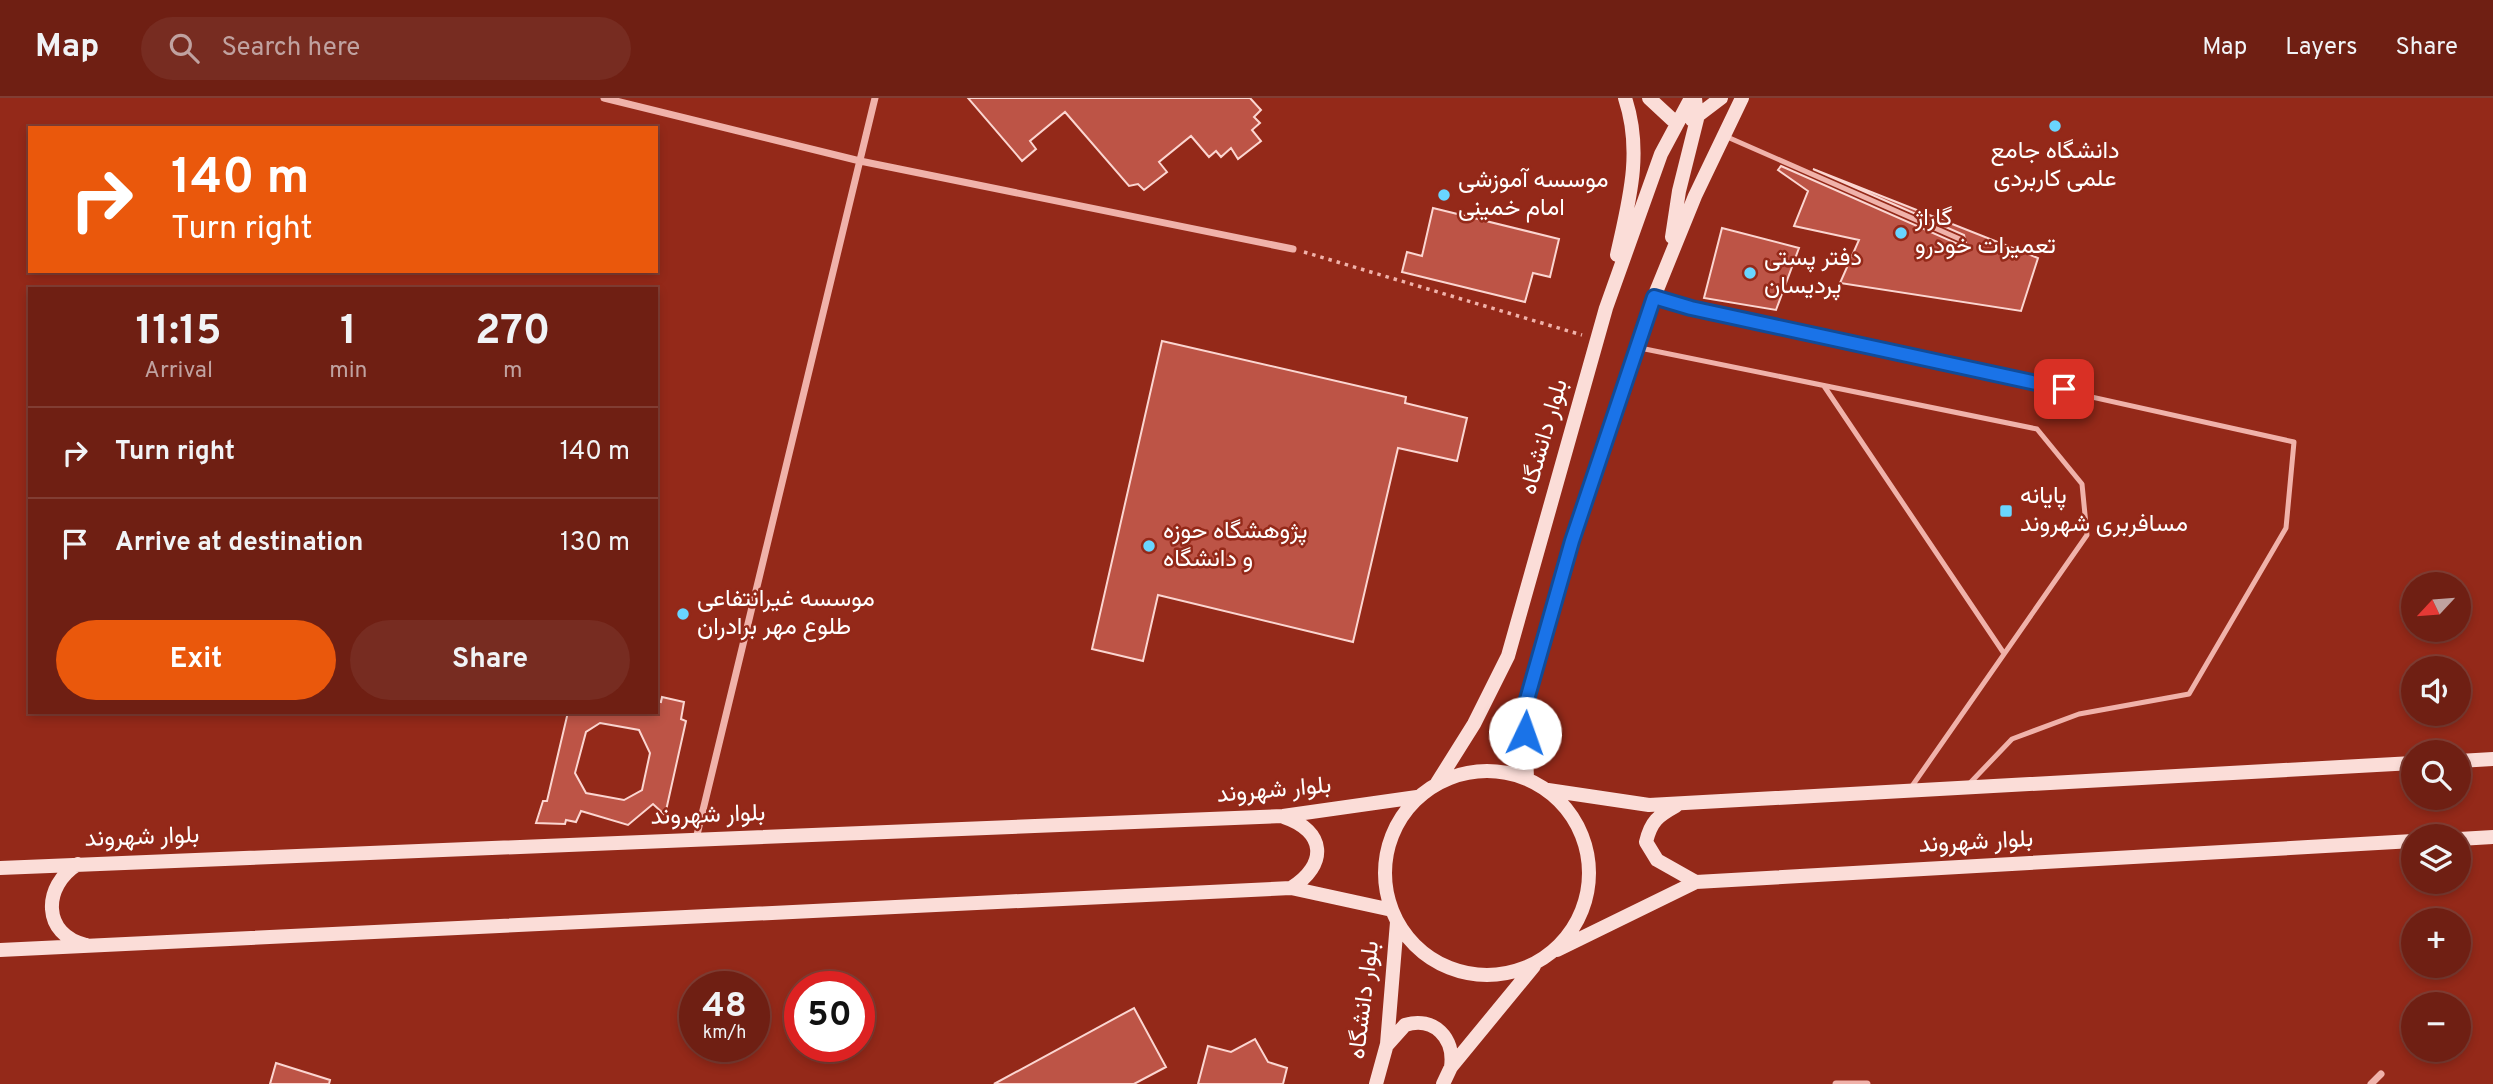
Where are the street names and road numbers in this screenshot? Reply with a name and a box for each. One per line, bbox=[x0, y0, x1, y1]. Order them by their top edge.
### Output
street label: بلوار دانشگاه bbox=[1514, 376, 1576, 498]
street label: بلوار شهروند bbox=[1215, 771, 1333, 811]
street label: بلوار شهروند bbox=[650, 799, 766, 833]
street label: بلوار شهروند bbox=[84, 821, 200, 855]
street label: بلوار شهروند bbox=[1918, 825, 2034, 861]
street label: بلوار دانشگاه bbox=[1343, 939, 1387, 1061]

